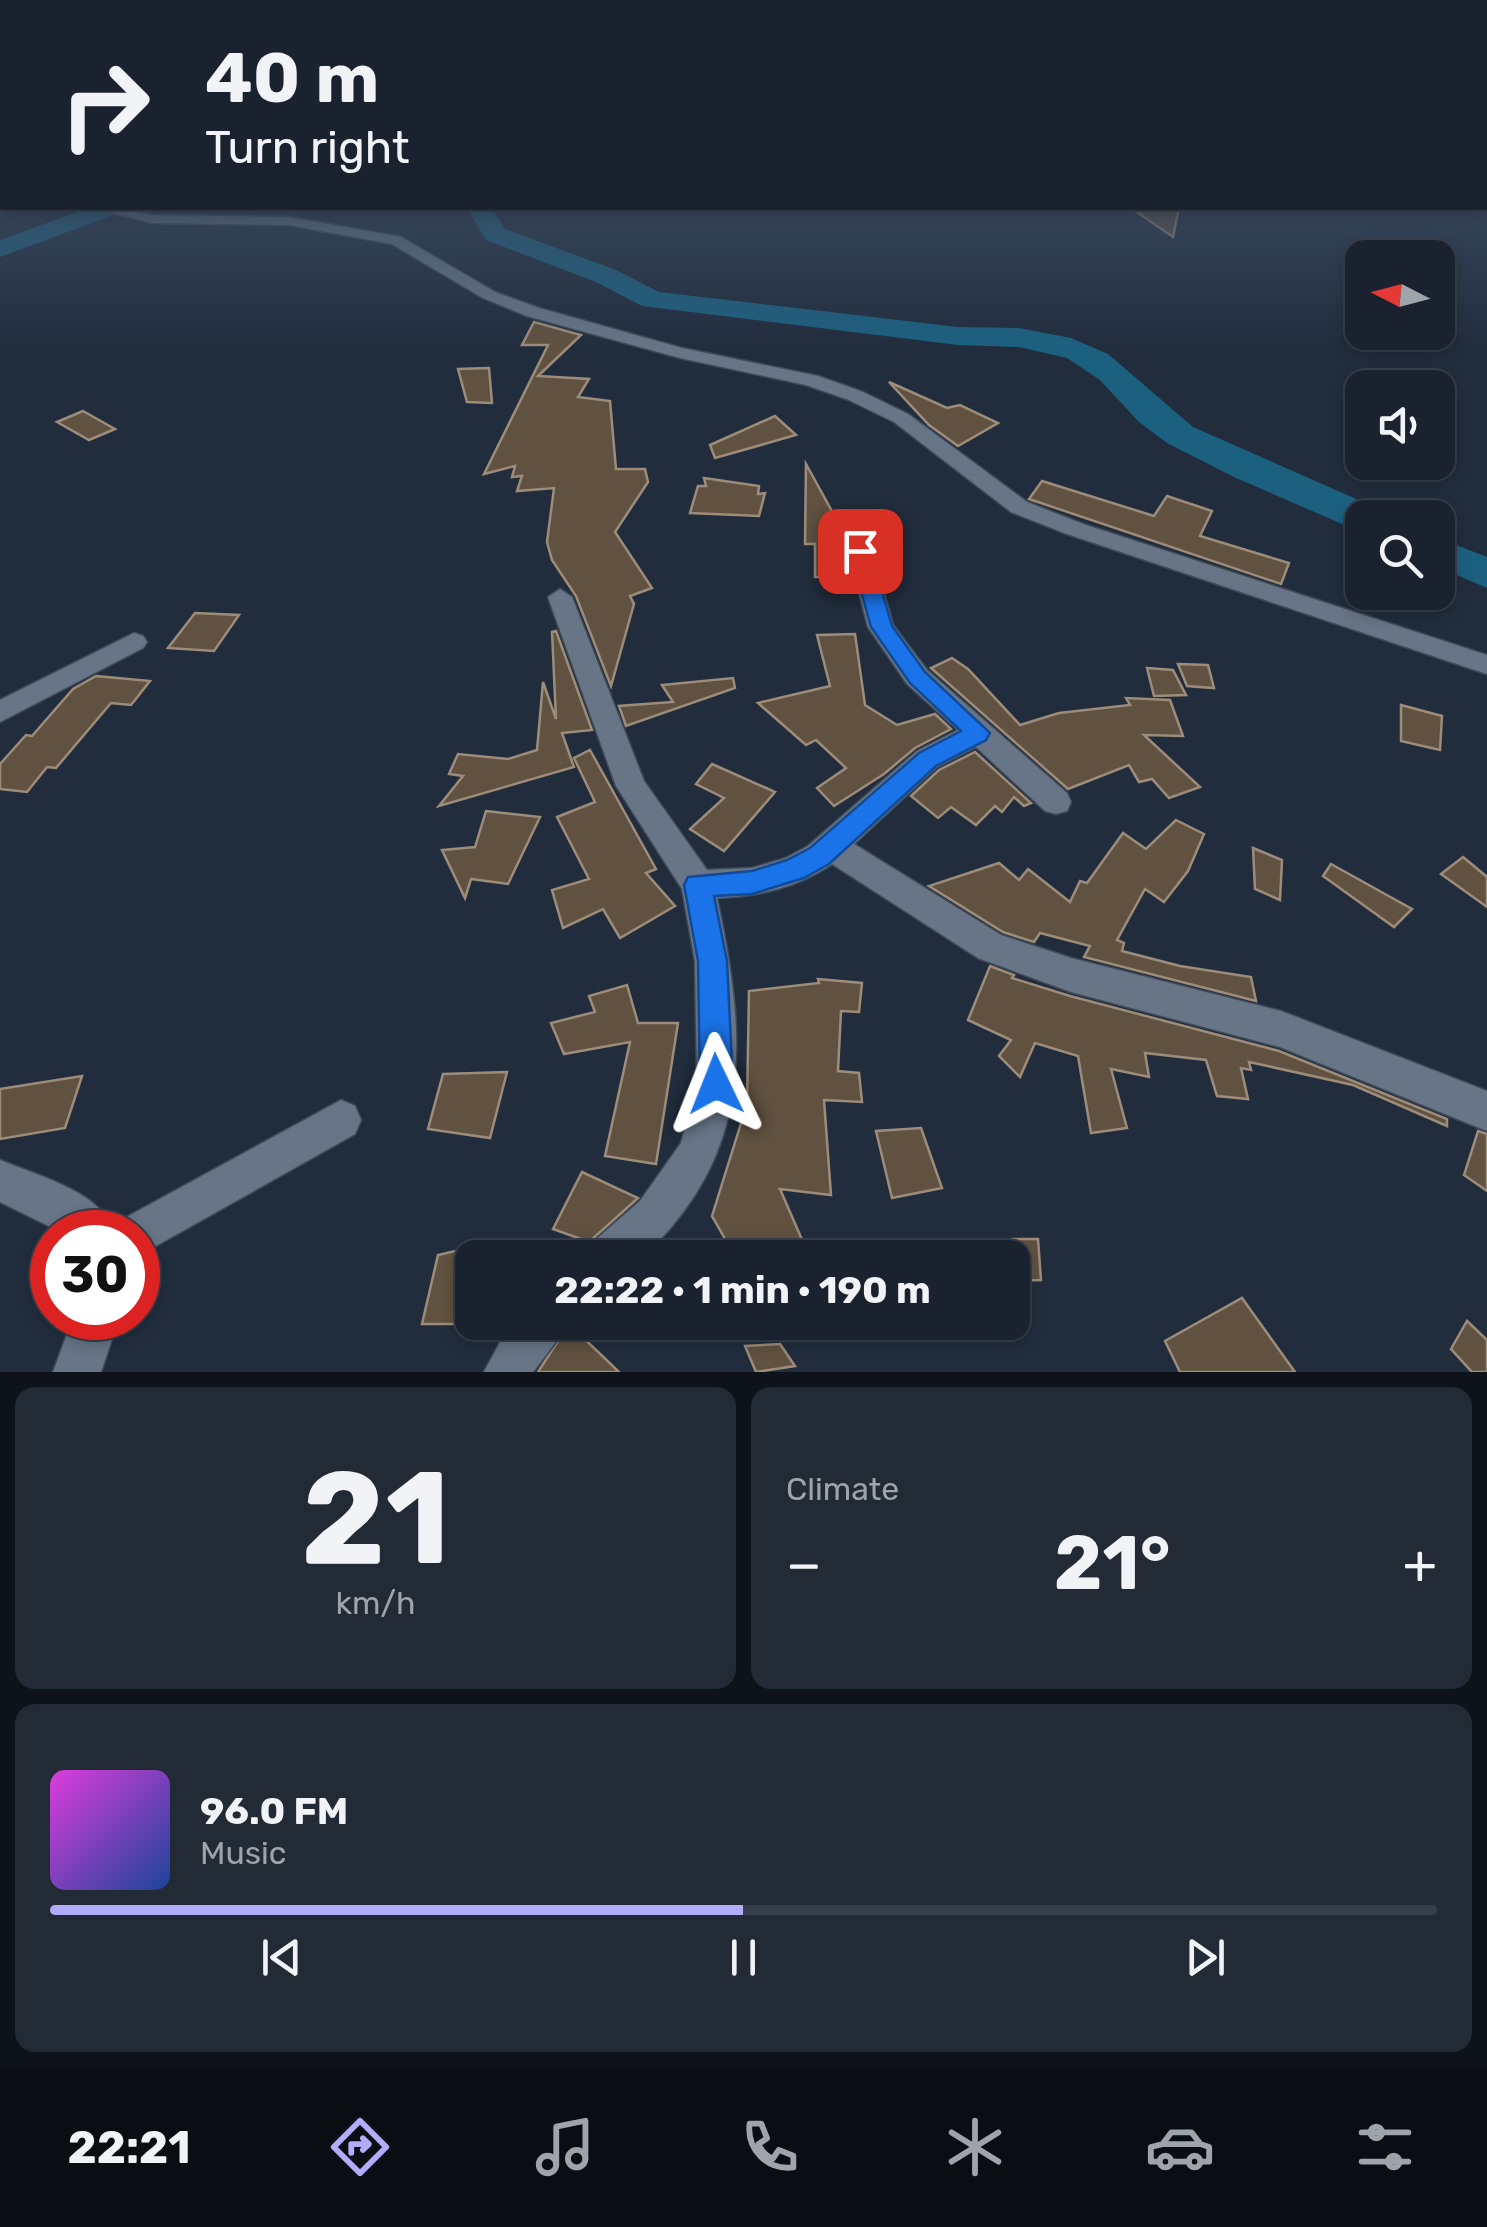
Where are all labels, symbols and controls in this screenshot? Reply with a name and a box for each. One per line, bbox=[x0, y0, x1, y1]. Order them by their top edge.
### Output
text: 40 m bbox=[205, 37, 379, 120]
icon: right bbox=[40, 40, 170, 170]
text: Turn right bbox=[205, 121, 409, 174]
north arrow bbox=[1345, 240, 1455, 350]
map controls bbox=[1345, 240, 1455, 610]
button: sound bbox=[1345, 370, 1455, 480]
button: search bbox=[1345, 500, 1455, 610]
pin bbox=[818, 509, 903, 594]
icon: arrive bbox=[833, 524, 888, 579]
position arrow bbox=[664, 1032, 768, 1136]
speed limit sign: 30 bbox=[30, 1210, 160, 1340]
text: 22:22 · 1 min · 190 m bbox=[554, 1267, 931, 1313]
text: 21 bbox=[301, 1441, 450, 1596]
text: Climate bbox=[786, 1470, 899, 1508]
text: 21° bbox=[1054, 1519, 1171, 1608]
text: − bbox=[786, 1532, 822, 1597]
text: + bbox=[1403, 1532, 1437, 1597]
text: km/h bbox=[336, 1584, 415, 1622]
text: 96.0 FM bbox=[200, 1788, 348, 1834]
text: Music bbox=[200, 1834, 286, 1872]
icon: previous bbox=[254, 1930, 309, 1985]
icon: pause bbox=[716, 1930, 771, 1985]
icon: next bbox=[1178, 1930, 1233, 1985]
icon: directions bbox=[325, 2112, 395, 2182]
icon: music bbox=[530, 2112, 600, 2182]
icon: phone bbox=[735, 2112, 805, 2182]
icon: climate bbox=[940, 2112, 1010, 2182]
icon: car bbox=[1145, 2112, 1215, 2182]
icon: filters bbox=[1350, 2112, 1420, 2182]
text: 22:21 bbox=[67, 2121, 191, 2174]

